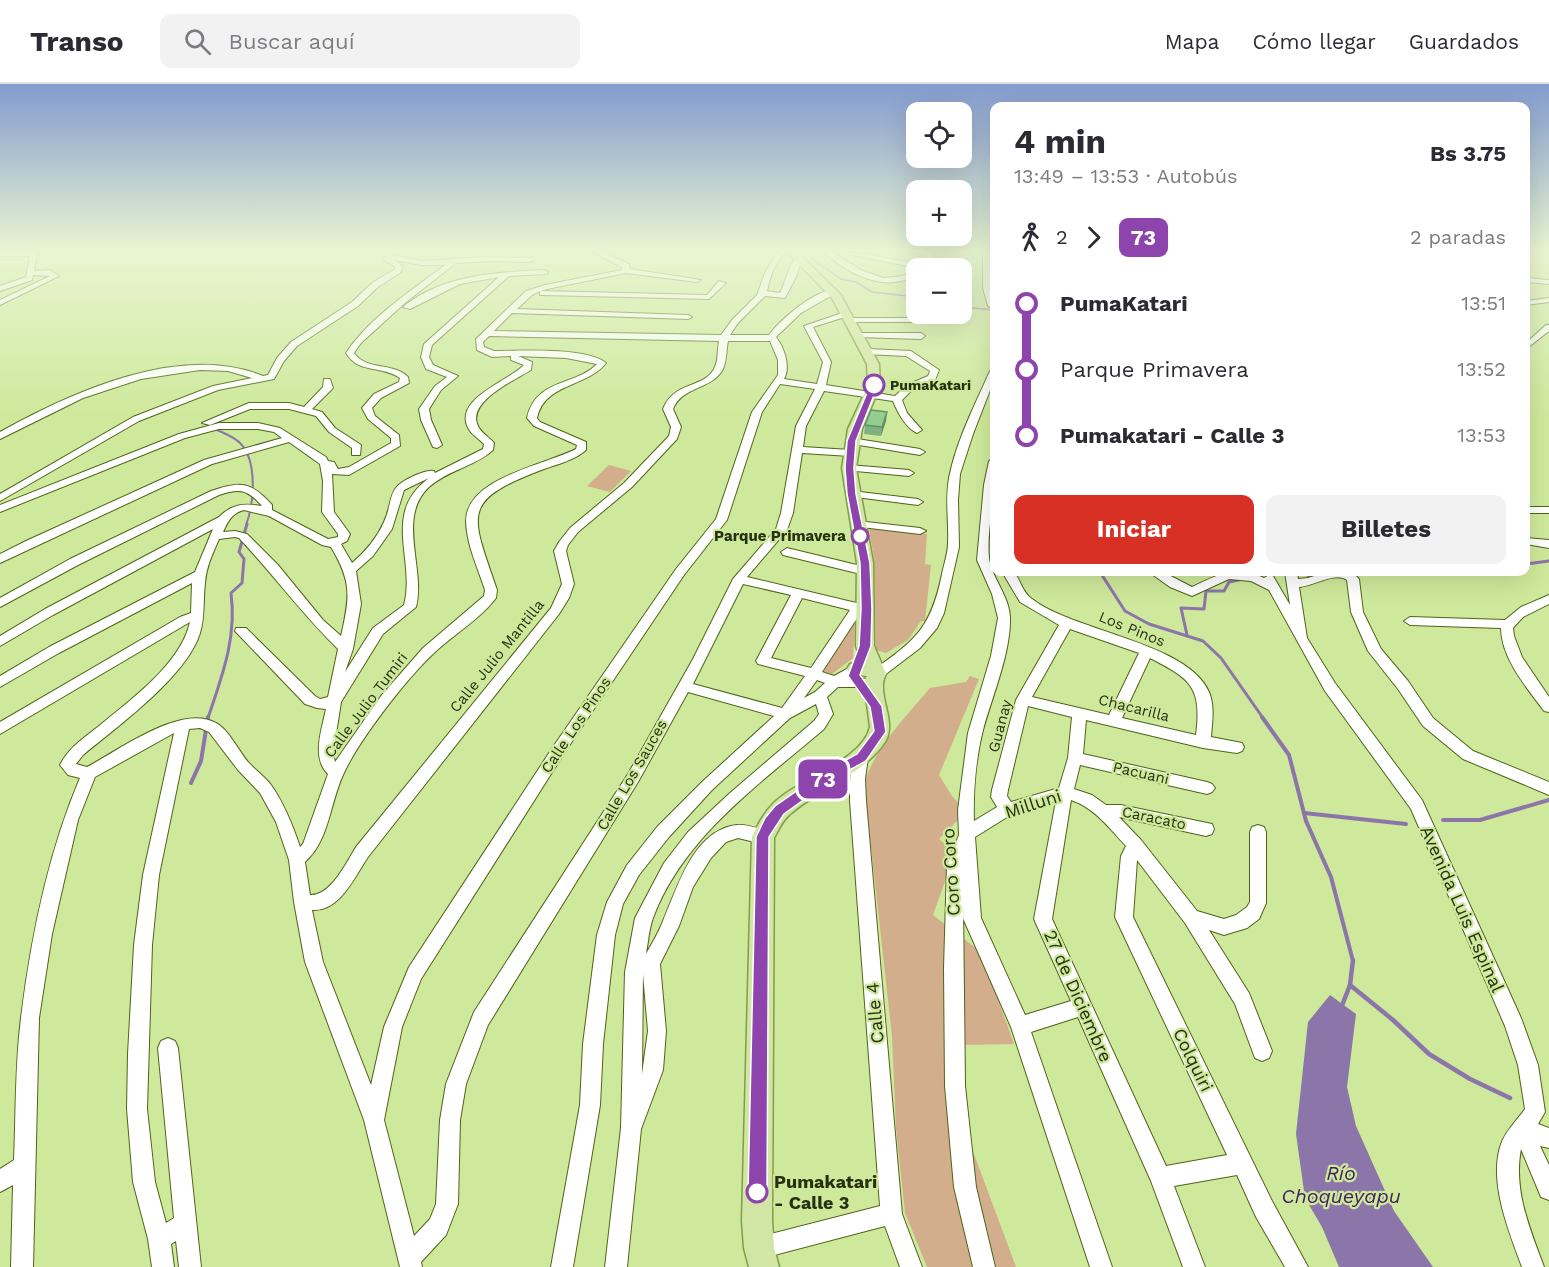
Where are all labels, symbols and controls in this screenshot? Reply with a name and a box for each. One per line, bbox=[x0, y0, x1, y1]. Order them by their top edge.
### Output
search box bbox=[160, 14, 580, 68]
text: Transo bbox=[30, 25, 124, 58]
icon: search bbox=[181, 25, 214, 58]
text: Buscar aquí bbox=[229, 29, 355, 54]
text: Mapa bbox=[1165, 29, 1219, 54]
text: Cómo llegar bbox=[1252, 29, 1376, 54]
text: Guardados bbox=[1409, 29, 1519, 54]
map controls bbox=[906, 102, 972, 324]
button: locate bbox=[906, 102, 972, 168]
text: 4 min bbox=[1014, 122, 1106, 161]
text: Bs 3.75 bbox=[1430, 141, 1506, 166]
text: 13:49 – 13:53 · Autobús bbox=[1014, 164, 1238, 188]
button: + bbox=[906, 180, 972, 246]
icon: walk bbox=[1014, 221, 1047, 254]
icon: forward bbox=[1077, 221, 1110, 254]
text: 2 bbox=[1056, 225, 1068, 249]
text: 73 bbox=[1131, 225, 1156, 250]
text: 2 paradas bbox=[1410, 225, 1506, 249]
button: − bbox=[906, 258, 972, 324]
text: PumaKatari bbox=[1060, 291, 1188, 316]
text: 13:51 bbox=[1461, 291, 1506, 315]
text: Parque Primavera bbox=[1060, 357, 1249, 382]
text: 13:52 bbox=[1457, 357, 1506, 381]
marker: PumaKatari bbox=[863, 374, 885, 396]
place label: PumaKatari bbox=[890, 377, 971, 393]
text: Pumakatari - Calle 3 bbox=[1060, 423, 1284, 448]
text: 13:53 bbox=[1457, 423, 1506, 447]
button: Iniciar bbox=[1014, 495, 1254, 564]
button: Billetes bbox=[1266, 495, 1506, 564]
place label: Parque Primavera bbox=[714, 527, 846, 545]
marker: Parque Primavera bbox=[851, 527, 869, 545]
street label: Calle Julio Mantilla bbox=[446, 596, 548, 716]
street label: Los Pinos bbox=[1096, 608, 1168, 651]
street label: Calle Julio Tumiri bbox=[321, 649, 411, 761]
street label: Calle Los Pinos bbox=[537, 674, 615, 776]
street label: Chacarilla bbox=[1097, 690, 1172, 726]
street label: Guanay bbox=[984, 697, 1016, 754]
street label: Calle Los Sauces bbox=[593, 716, 671, 833]
street label: Pacuani bbox=[1111, 758, 1171, 788]
line badge: 73 bbox=[796, 760, 850, 798]
text: 73 bbox=[810, 767, 836, 792]
street label: Milluni bbox=[1002, 785, 1064, 823]
street label: Caracato bbox=[1120, 802, 1188, 834]
street label: Avenida Luis Espinal bbox=[1416, 822, 1509, 996]
street label: Coro Coro bbox=[937, 827, 964, 917]
street label: 27 de Diciembre bbox=[1040, 926, 1117, 1065]
street label: Calle 4 bbox=[861, 982, 888, 1044]
street label: Colquiri bbox=[1169, 1025, 1218, 1095]
water label: Río Choqueyapu bbox=[1281, 1161, 1401, 1208]
place label: Pumakatari - Calle 3 bbox=[774, 1171, 877, 1213]
marker: Pumakatari - Calle 3 bbox=[746, 1181, 768, 1203]

